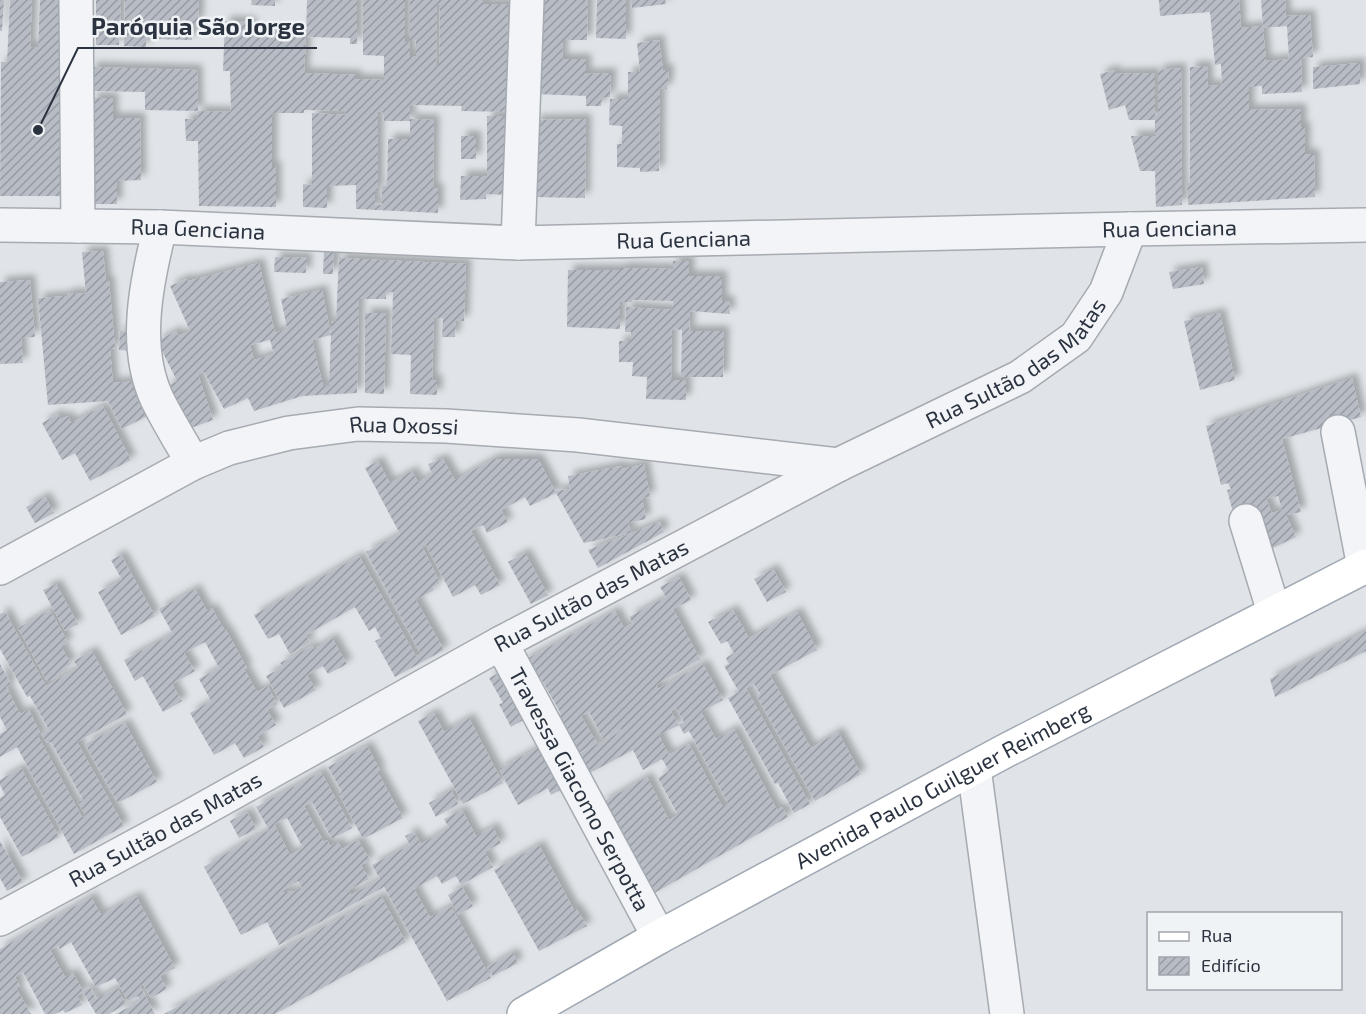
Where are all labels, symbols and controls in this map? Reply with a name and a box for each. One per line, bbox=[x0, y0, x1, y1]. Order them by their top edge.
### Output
callout: Paróquia São Jorge bbox=[78, 6, 317, 48]
text: Paróquia São Jorge bbox=[91, 11, 305, 40]
street label: Rua Genciana bbox=[130, 213, 266, 244]
street label: Rua Genciana bbox=[1102, 213, 1237, 242]
street label: Rua Genciana bbox=[616, 224, 751, 253]
street label: Rua Sultão das Matas bbox=[921, 293, 1110, 433]
street label: Rua Oxossi bbox=[347, 410, 460, 439]
street label: Rua Sultão das Matas bbox=[489, 533, 692, 656]
street label: Travessa Giacomo Serpotta bbox=[504, 663, 656, 915]
street label: Avenida Paulo Guilguer Reimberg bbox=[790, 696, 1094, 873]
street label: Rua Sultão das Matas bbox=[64, 765, 266, 892]
legend bbox=[1147, 912, 1342, 990]
text: Rua bbox=[1201, 924, 1232, 946]
text: Edifício bbox=[1201, 954, 1261, 976]

